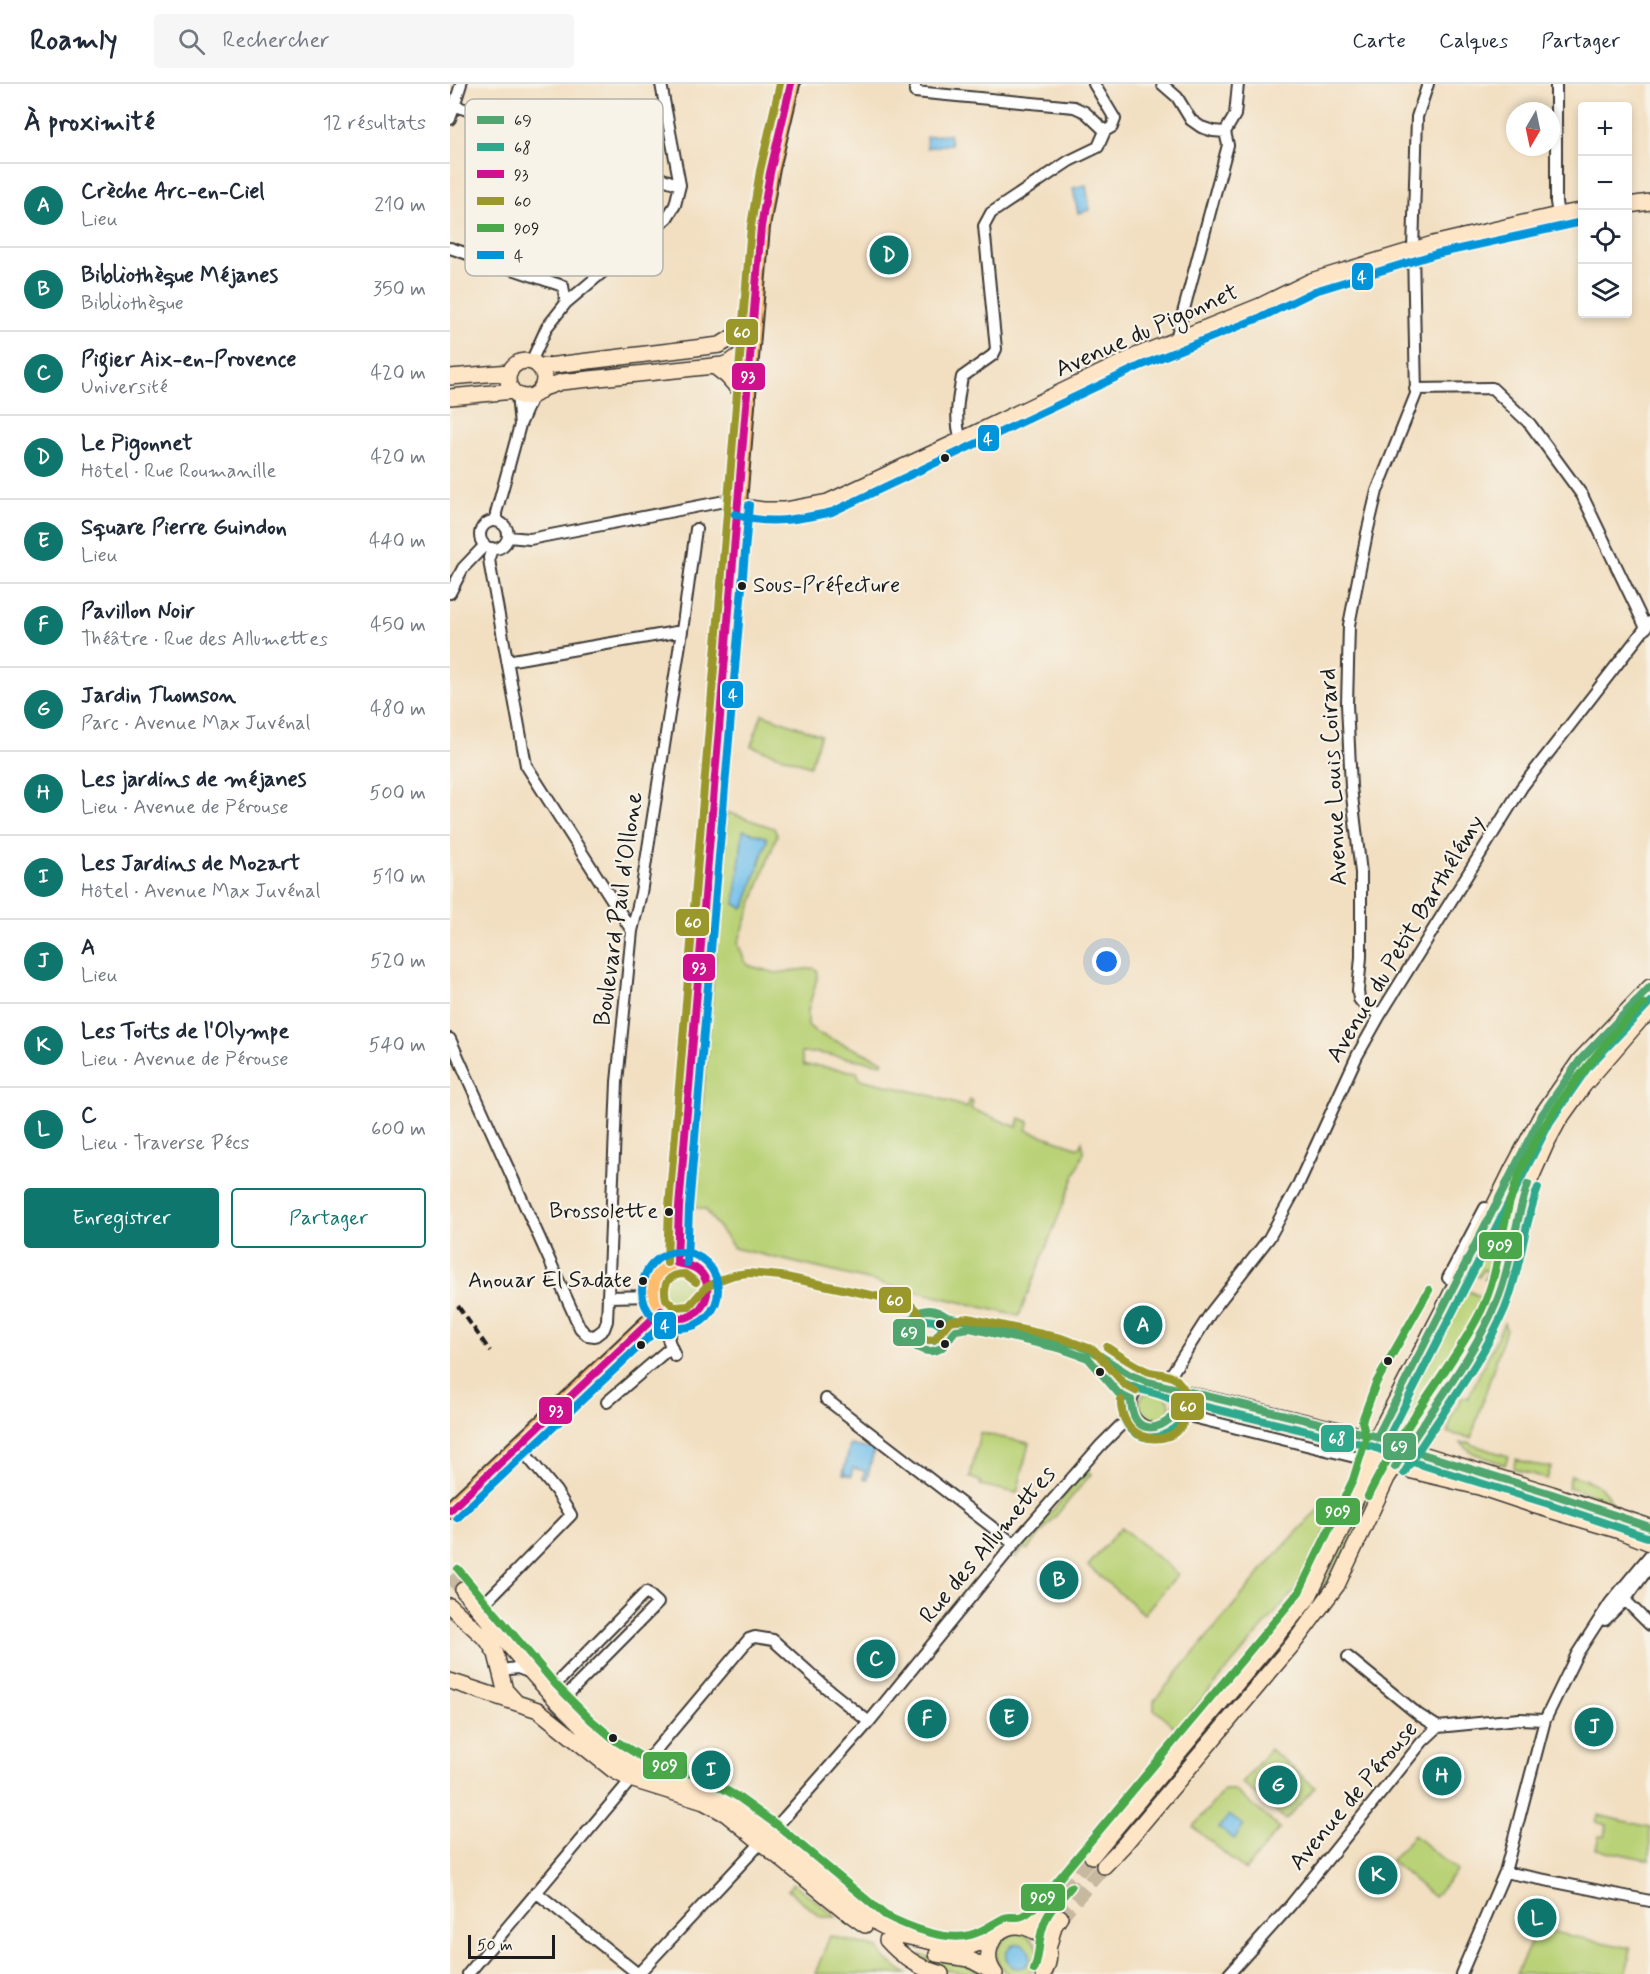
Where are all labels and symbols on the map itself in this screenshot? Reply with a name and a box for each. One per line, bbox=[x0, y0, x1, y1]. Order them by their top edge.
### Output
legend bbox=[465, 99, 663, 276]
north arrow bbox=[1506, 102, 1560, 156]
text: 69 bbox=[514, 111, 532, 132]
text: 68 bbox=[514, 138, 531, 159]
text: 93 bbox=[514, 165, 529, 186]
text: 60 bbox=[514, 192, 531, 213]
text: 909 bbox=[514, 219, 539, 240]
pin: D bbox=[870, 232, 908, 278]
text: 4 bbox=[514, 246, 523, 267]
line badge: 4 bbox=[1351, 262, 1374, 291]
text: 4 bbox=[1357, 267, 1367, 288]
street label: Avenue du Pigonnet bbox=[1051, 277, 1244, 387]
line badge: 60 bbox=[725, 318, 759, 346]
text: 60 bbox=[733, 323, 751, 344]
line badge: 93 bbox=[731, 362, 766, 391]
text: 93 bbox=[741, 367, 756, 388]
line badge: 4 bbox=[977, 424, 1000, 452]
text: 4 bbox=[983, 429, 993, 450]
unlabelled marker bbox=[939, 452, 951, 464]
place label: Sous-Préfecture bbox=[753, 572, 900, 600]
marker: Sous-Préfecture bbox=[736, 580, 748, 592]
street label: Avenue Louis Coirard bbox=[1313, 667, 1355, 887]
line badge: 4 bbox=[721, 680, 744, 709]
text: 4 bbox=[728, 685, 738, 706]
street label: Boulevard Paul d'Ollone bbox=[587, 790, 651, 1028]
street label: Avenue du Petit Barthélémy bbox=[1320, 809, 1492, 1069]
line badge: 60 bbox=[675, 908, 710, 937]
text: 60 bbox=[684, 913, 702, 934]
your location bbox=[1092, 947, 1121, 976]
line badge: 93 bbox=[682, 953, 716, 982]
text: 93 bbox=[692, 958, 707, 979]
place label: Brossolette bbox=[549, 1198, 658, 1226]
marker: Brossolette bbox=[663, 1206, 675, 1218]
line badge: 909 bbox=[1478, 1231, 1523, 1260]
text: 909 bbox=[1487, 1236, 1513, 1257]
place label: Anouar El Sadate bbox=[468, 1267, 632, 1295]
marker: Anouar El Sadate bbox=[637, 1275, 649, 1287]
line badge: 60 bbox=[878, 1286, 912, 1314]
text: 60 bbox=[886, 1291, 904, 1312]
pin: A bbox=[1124, 1302, 1162, 1348]
line badge: 4 bbox=[653, 1311, 677, 1340]
text: 4 bbox=[660, 1316, 670, 1337]
line badge: 69 bbox=[892, 1318, 926, 1347]
unlabelled marker bbox=[934, 1318, 946, 1330]
text: 69 bbox=[900, 1323, 918, 1344]
unlabelled marker bbox=[939, 1338, 951, 1350]
unlabelled marker bbox=[635, 1339, 647, 1351]
unlabelled marker bbox=[1382, 1355, 1394, 1367]
unlabelled marker bbox=[1094, 1366, 1106, 1378]
line badge: 60 bbox=[1170, 1392, 1205, 1421]
line badge: 93 bbox=[538, 1396, 573, 1425]
text: 60 bbox=[1179, 1397, 1197, 1418]
text: 93 bbox=[549, 1401, 564, 1422]
line badge: 68 bbox=[1320, 1424, 1355, 1453]
text: 68 bbox=[1329, 1429, 1346, 1450]
line badge: 69 bbox=[1382, 1432, 1417, 1461]
text: 69 bbox=[1390, 1437, 1408, 1458]
street label: Rue des Allumettes bbox=[913, 1459, 1063, 1630]
line badge: 909 bbox=[1315, 1497, 1361, 1526]
text: 909 bbox=[1325, 1502, 1351, 1523]
pin: B bbox=[1040, 1558, 1078, 1602]
pin: C bbox=[856, 1636, 896, 1682]
pin: F bbox=[908, 1696, 946, 1742]
pin: E bbox=[990, 1696, 1028, 1740]
pin: J bbox=[1574, 1704, 1614, 1750]
street label: Avenue de Pérouse bbox=[1282, 1715, 1426, 1877]
unlabelled marker bbox=[607, 1732, 619, 1744]
pin: I bbox=[692, 1748, 730, 1792]
line badge: 909 bbox=[642, 1751, 688, 1780]
pin: H bbox=[1422, 1754, 1462, 1798]
text: 909 bbox=[652, 1756, 678, 1777]
pin: G bbox=[1258, 1762, 1298, 1808]
pin: K bbox=[1358, 1852, 1398, 1898]
line badge: 909 bbox=[1020, 1883, 1066, 1912]
text: 909 bbox=[1030, 1888, 1056, 1909]
pin: L bbox=[1518, 1896, 1556, 1940]
scale bar bbox=[468, 1932, 555, 1960]

